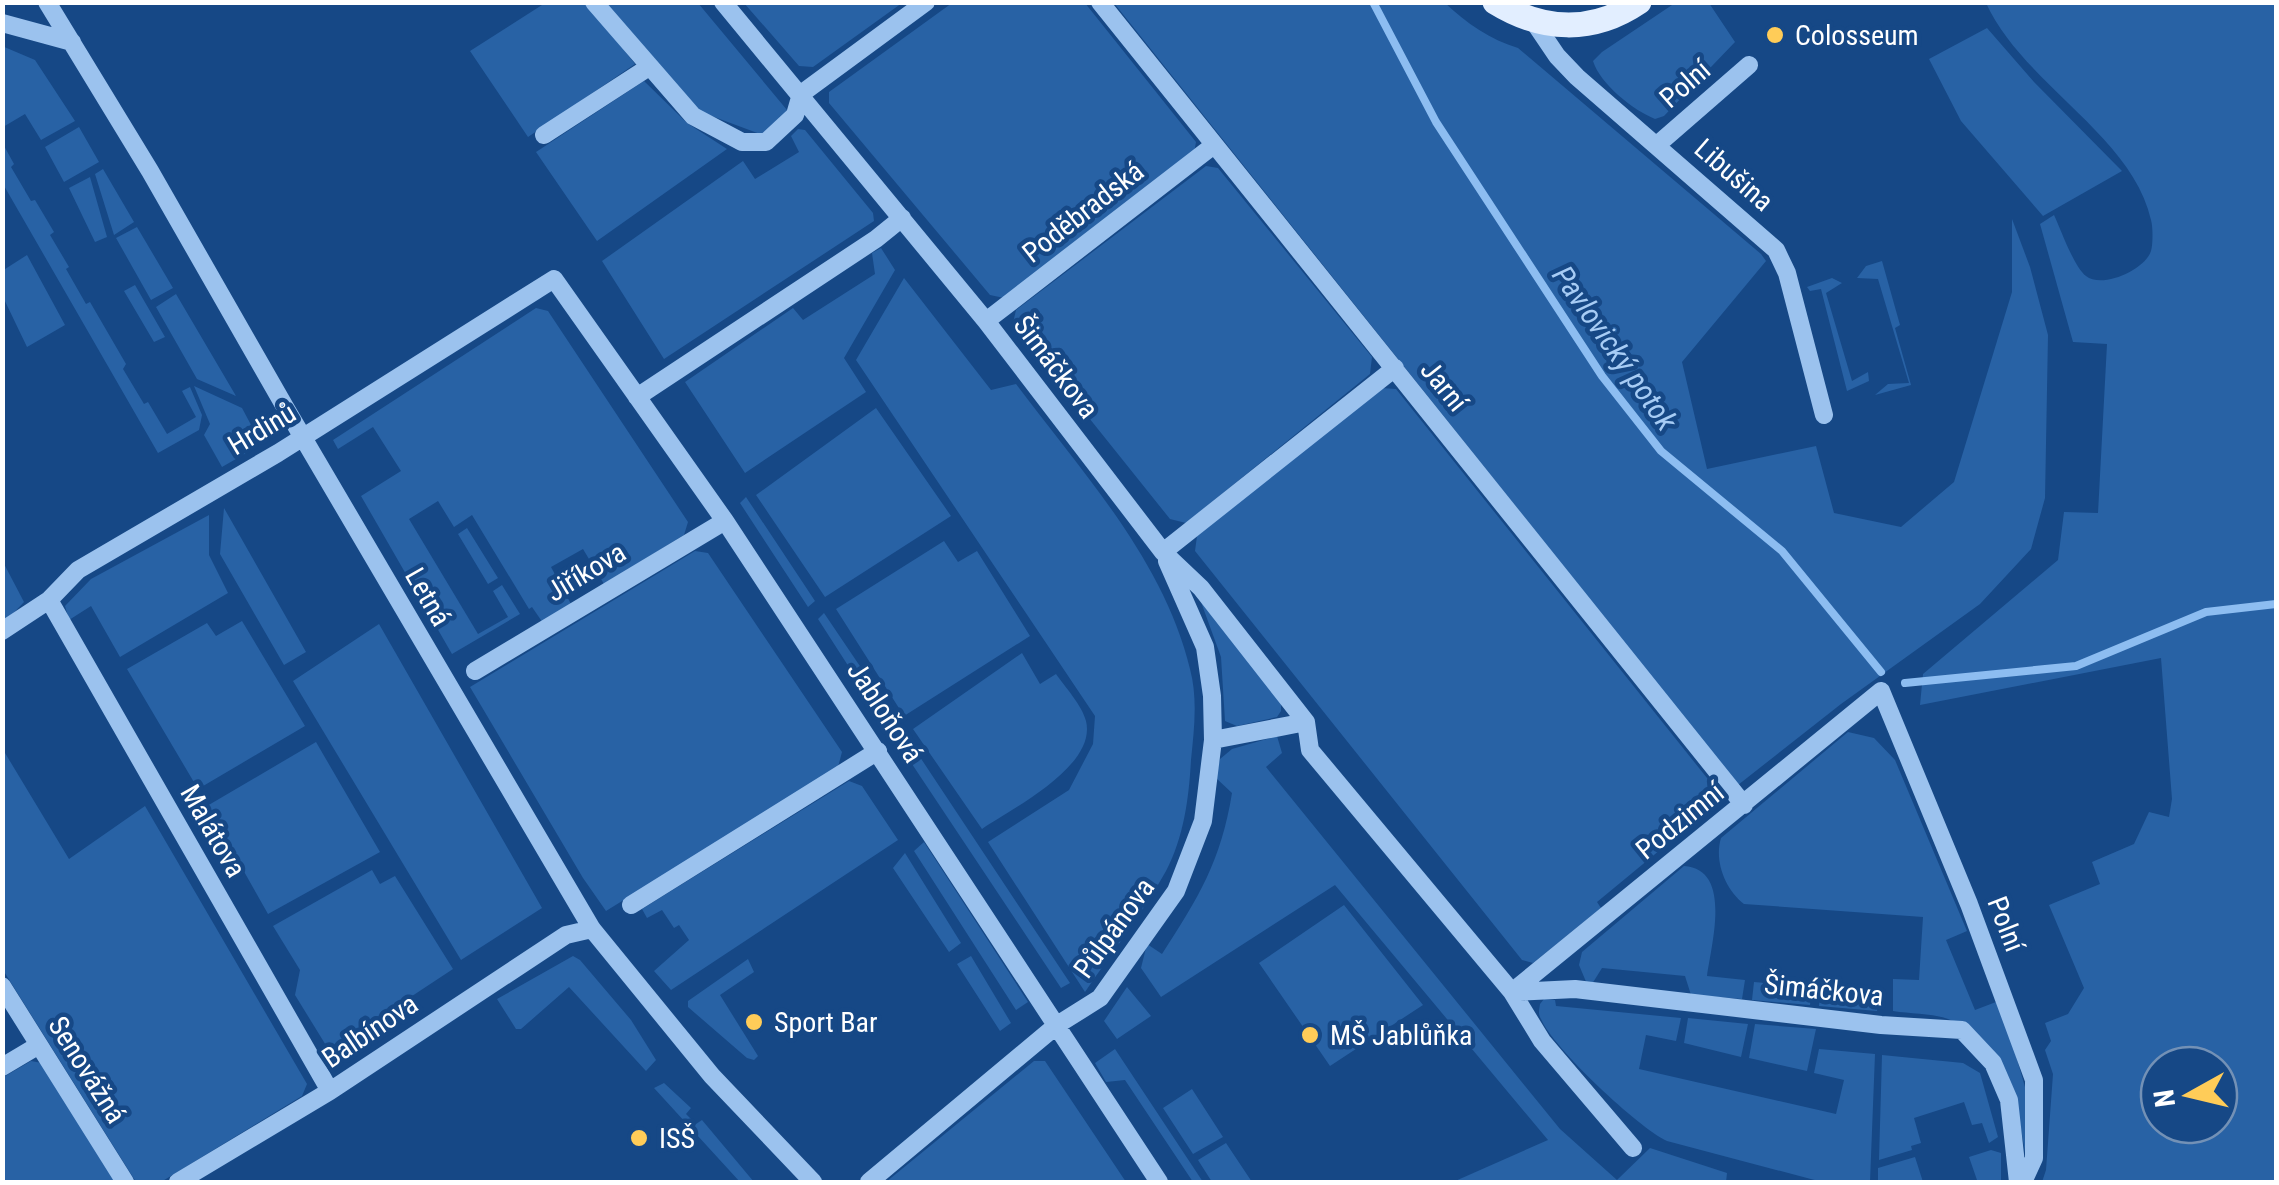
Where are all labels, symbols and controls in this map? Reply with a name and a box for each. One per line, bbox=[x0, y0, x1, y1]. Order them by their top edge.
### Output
place label: Colosseum bbox=[1795, 19, 1919, 52]
marker: Colosseum bbox=[1764, 24, 1786, 46]
street label: Polní bbox=[1653, 52, 1718, 115]
street label: Libušina bbox=[1688, 132, 1780, 218]
street label: Poděbradská bbox=[1016, 155, 1150, 269]
water label: Pavlovický potok bbox=[1545, 259, 1685, 438]
street label: Šimáčkova bbox=[1007, 309, 1105, 425]
street label: Jarní bbox=[1414, 354, 1475, 419]
street label: Hrdinů bbox=[222, 396, 302, 462]
street label: Jiříkova bbox=[540, 536, 632, 608]
street label: Letná bbox=[398, 562, 458, 632]
street label: Jabloňová bbox=[840, 655, 930, 769]
street label: Podzimní bbox=[1629, 775, 1732, 866]
street label: Malátova bbox=[173, 779, 253, 883]
street label: Půlpánova bbox=[1067, 872, 1161, 984]
street label: Polní bbox=[1981, 892, 2032, 957]
street label: Šimáčkova bbox=[1763, 967, 1885, 1013]
street label: Balbínova bbox=[316, 987, 424, 1075]
place label: Sport Bar bbox=[774, 1006, 878, 1039]
street label: Senovážná bbox=[41, 1011, 133, 1129]
marker: Sport Bar bbox=[743, 1011, 765, 1033]
place label: MŠ Jablůňka bbox=[1330, 1019, 1472, 1052]
marker: MŠ Jablůňka bbox=[1299, 1024, 1321, 1046]
north arrow bbox=[2139, 1045, 2239, 1145]
text: N bbox=[2147, 1088, 2182, 1109]
place label: ISŠ bbox=[659, 1122, 695, 1155]
marker: ISŠ bbox=[628, 1127, 650, 1149]

